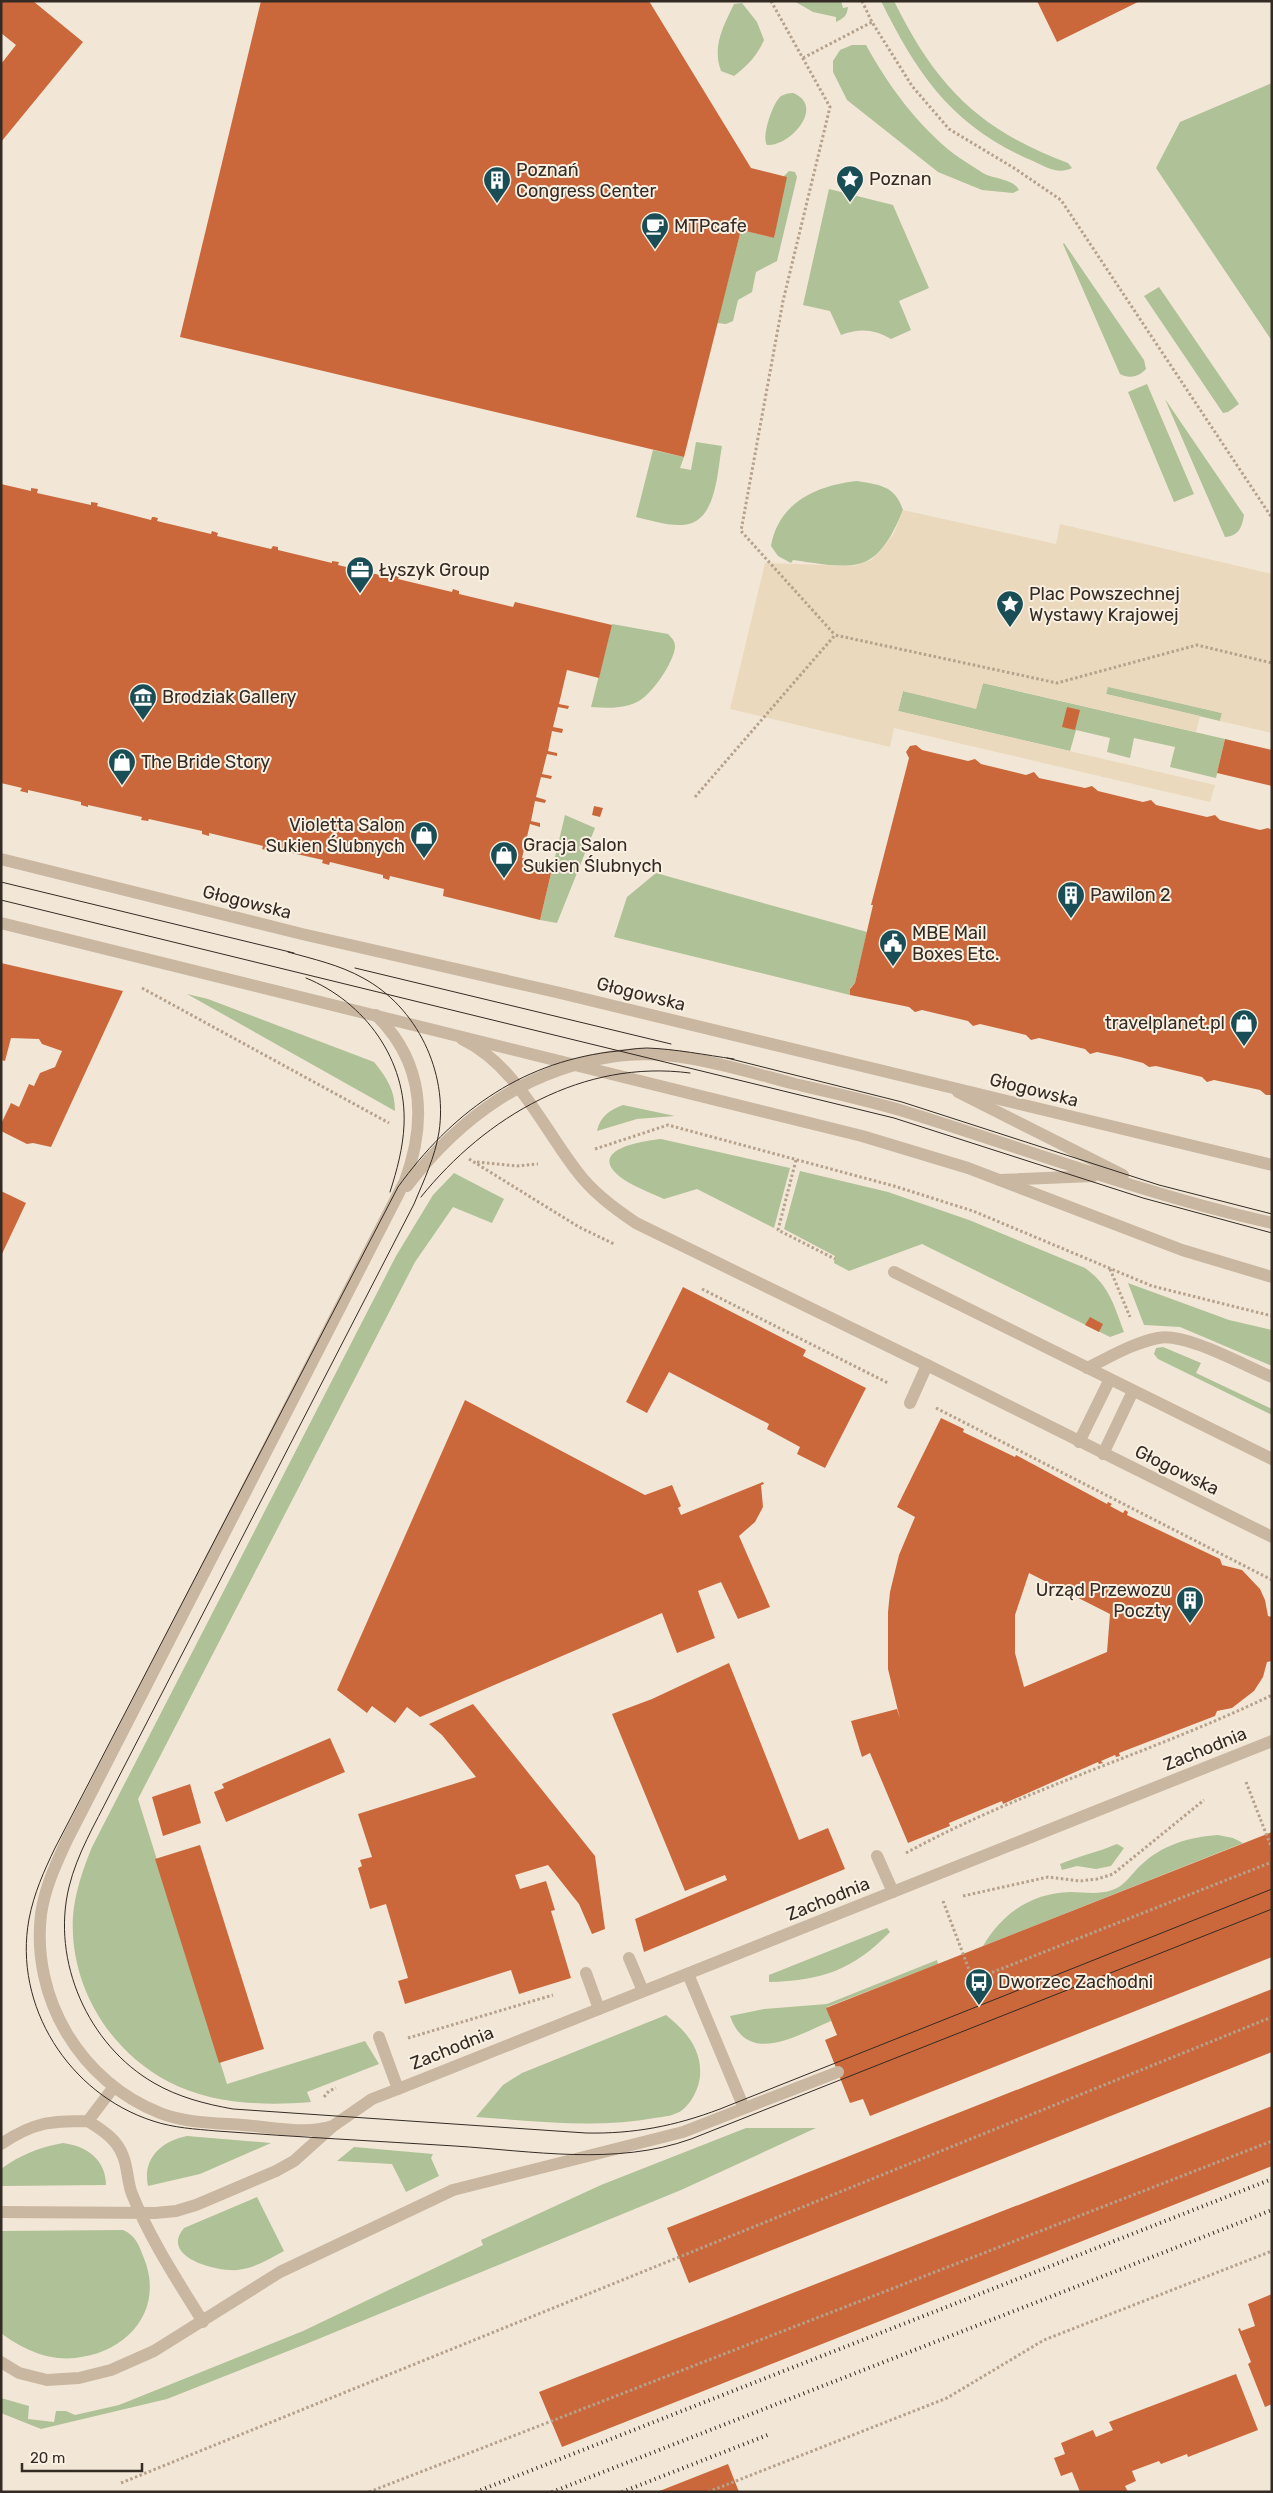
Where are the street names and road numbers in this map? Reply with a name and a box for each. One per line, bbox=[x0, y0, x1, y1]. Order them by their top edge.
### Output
street label: Głogowska bbox=[200, 880, 294, 924]
street label: Głogowska bbox=[594, 972, 688, 1016]
street label: Głogowska bbox=[987, 1068, 1081, 1112]
street label: Głogowska bbox=[1131, 1440, 1223, 1500]
street label: Zachodnia bbox=[1160, 1722, 1250, 1776]
street label: Zachodnia bbox=[783, 1872, 873, 1926]
street label: Zachodnia bbox=[407, 2021, 497, 2075]

